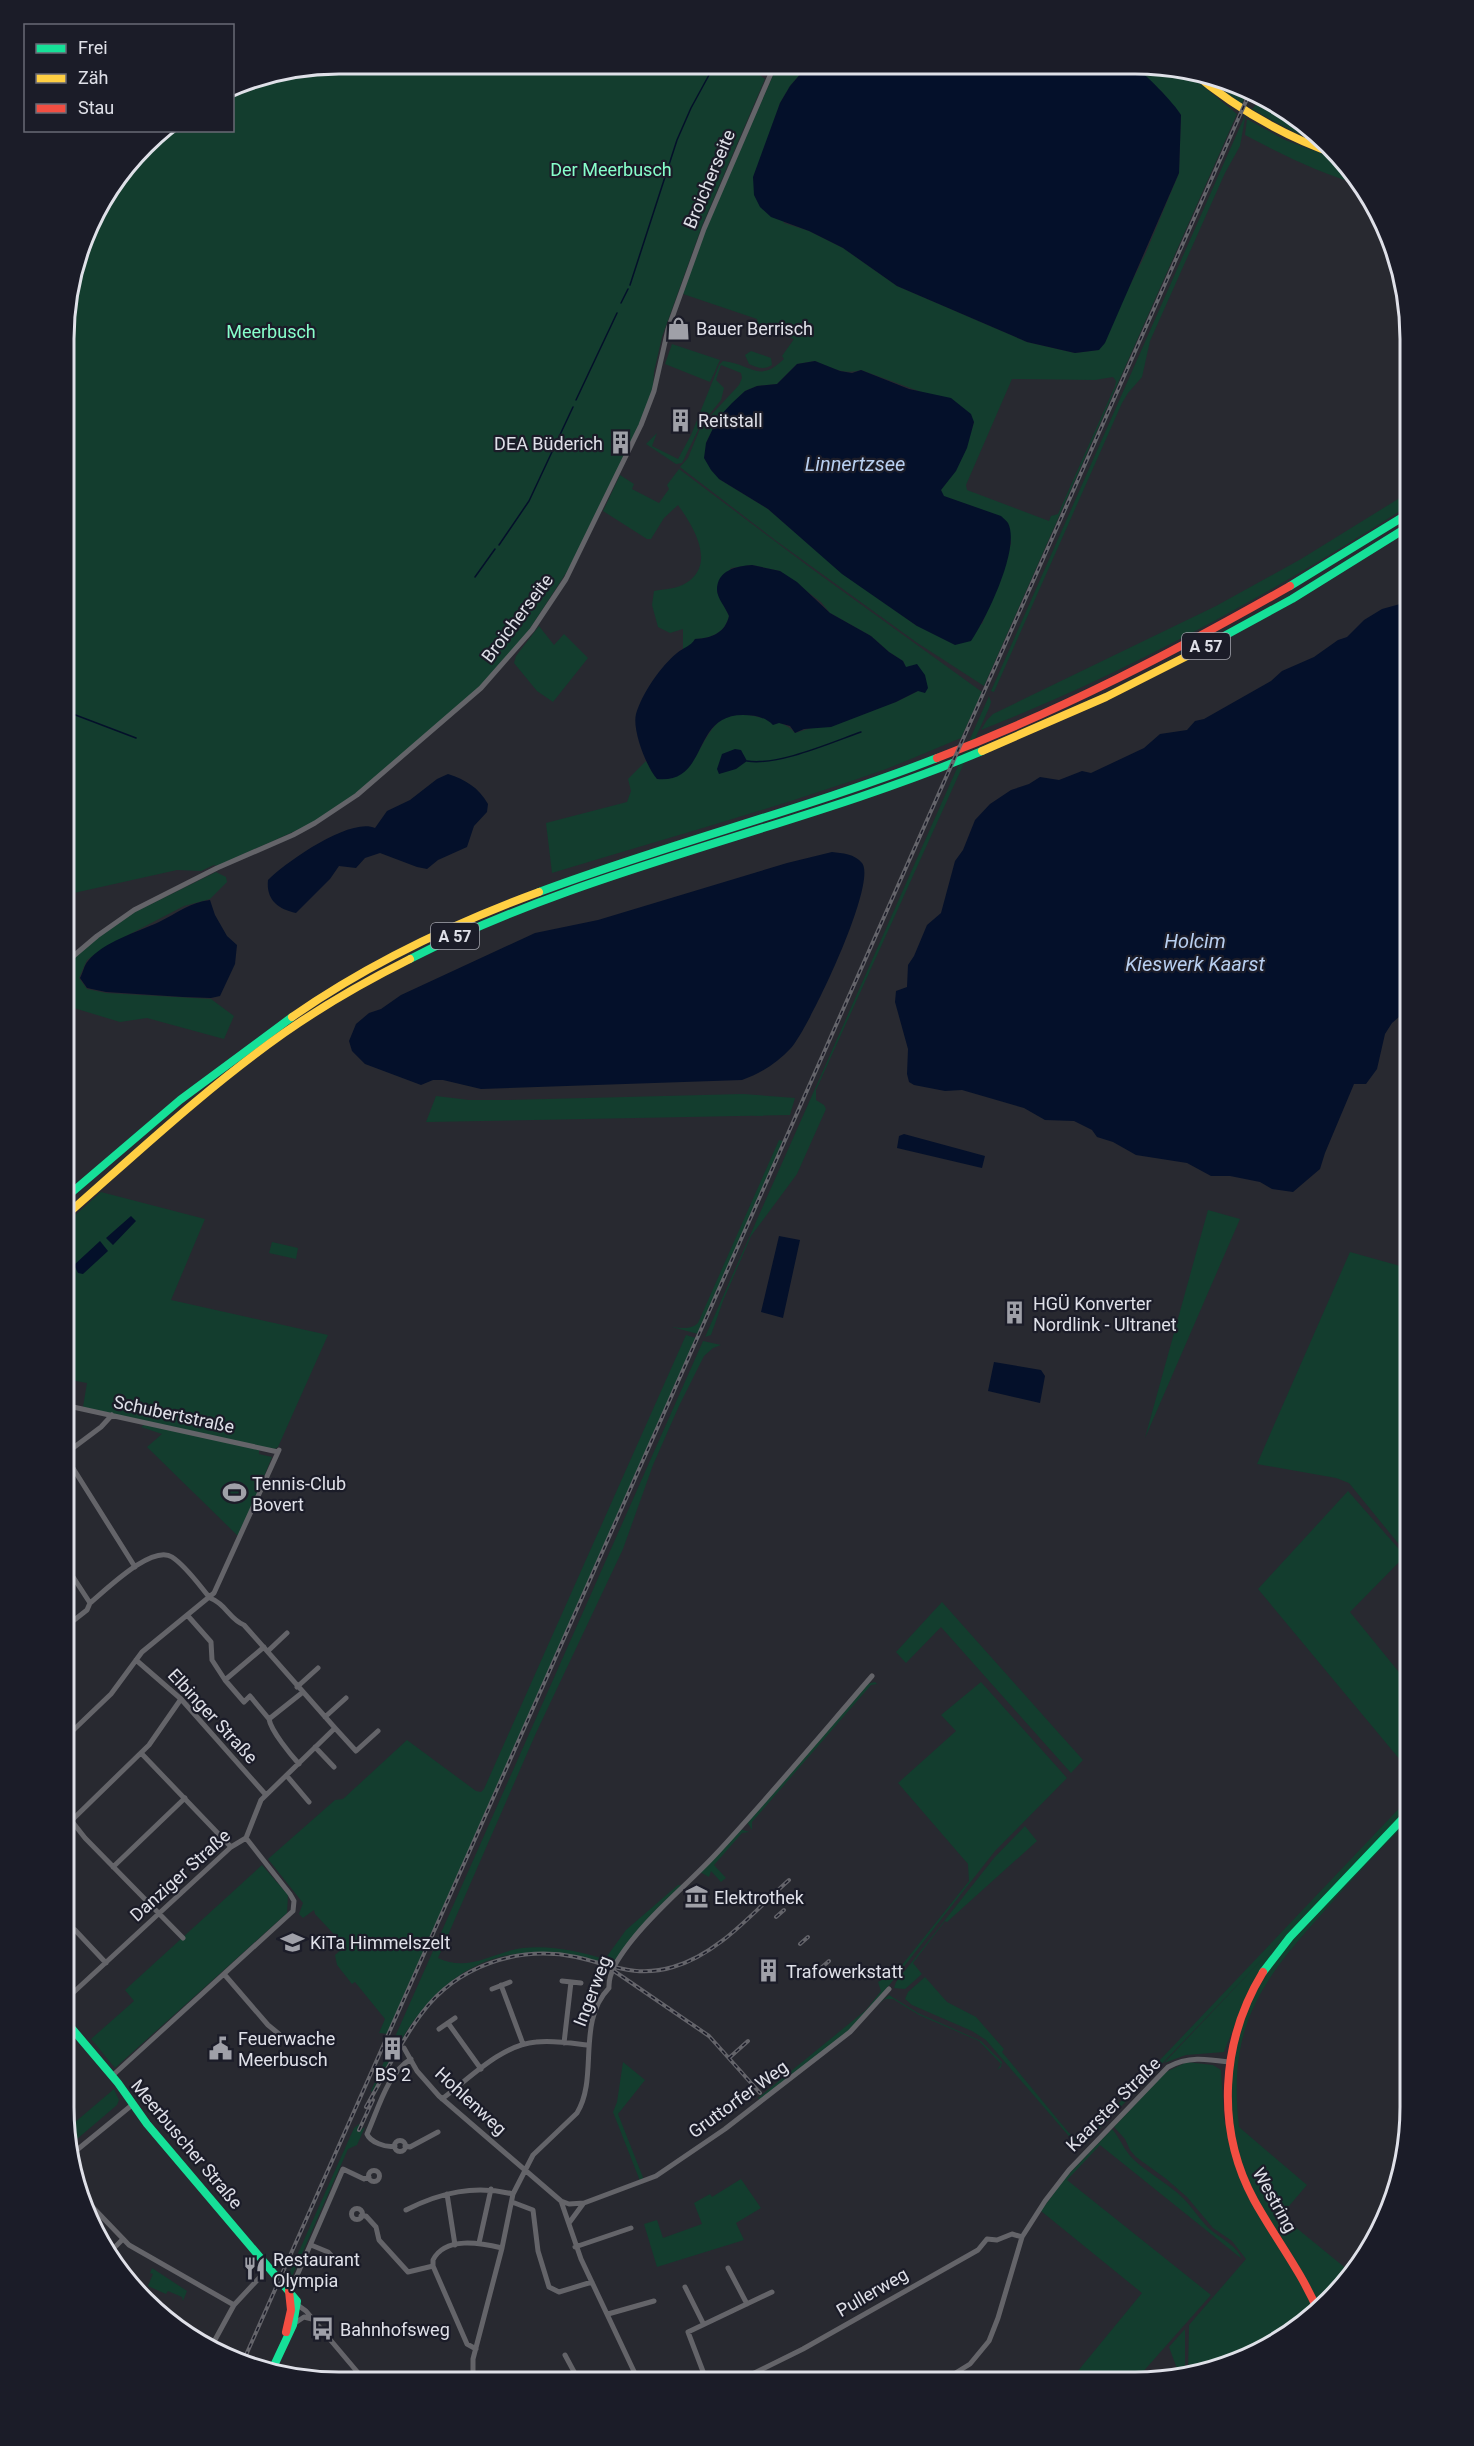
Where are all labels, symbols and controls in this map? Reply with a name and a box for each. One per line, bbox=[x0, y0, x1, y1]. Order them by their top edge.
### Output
legend bbox=[24, 24, 234, 132]
text: Frei bbox=[78, 37, 108, 58]
text: Zäh bbox=[78, 67, 109, 88]
text: Stau bbox=[78, 97, 114, 118]
street label: Broicherseite bbox=[679, 126, 739, 232]
park label: Der Meerbusch bbox=[550, 159, 672, 180]
shop icon: Bauer Berrisch bbox=[665, 315, 691, 341]
place label: Bauer Berrisch bbox=[696, 318, 813, 339]
park label: Meerbusch bbox=[226, 321, 316, 342]
building icon: Reitstall bbox=[667, 407, 693, 433]
place label: Reitstall bbox=[698, 410, 763, 431]
building icon: DEA Büderich bbox=[608, 430, 634, 456]
place label: DEA Büderich bbox=[494, 433, 603, 454]
water label: Linnertzsee bbox=[805, 452, 905, 476]
street label: Broicherseite bbox=[477, 570, 557, 666]
road number: A 57 bbox=[1182, 633, 1230, 659]
road number: A 57 bbox=[431, 923, 479, 949]
water label: Holcim Kieswerk Kaarst bbox=[1125, 929, 1265, 976]
place label: HGÜ Konverter Nordlink - Ultranet bbox=[1033, 1293, 1177, 1335]
building icon: HGÜ Konverter Nordlink - Ultranet bbox=[1002, 1300, 1028, 1326]
street label: Schubertstraße bbox=[112, 1391, 236, 1437]
place label: Tennis-Club Bovert bbox=[252, 1473, 346, 1515]
sports icon: Tennis-Club Bovert bbox=[221, 1480, 247, 1506]
street label: Elbinger Straße bbox=[164, 1664, 262, 1768]
street label: Danziger Straße bbox=[126, 1825, 234, 1925]
museum icon: Elektrothek bbox=[683, 1884, 709, 1910]
place label: Elektrothek bbox=[714, 1887, 805, 1908]
school or university icon: KiTa Himmelszelt bbox=[279, 1929, 305, 1955]
place label: KiTa Himmelszelt bbox=[310, 1932, 450, 1953]
street label: Ingerweg bbox=[569, 1953, 615, 2029]
building icon: Trafowerkstatt bbox=[755, 1958, 781, 1984]
place label: Trafowerkstatt bbox=[786, 1961, 903, 1982]
place label: Feuerwache Meerbusch bbox=[238, 2028, 335, 2070]
public building icon: Feuerwache Meerbusch bbox=[207, 2035, 233, 2061]
building icon: BS 2 bbox=[380, 2035, 406, 2061]
street label: Kaarster Straße bbox=[1062, 2053, 1164, 2155]
street label: Gruttorfer Weg bbox=[684, 2056, 792, 2142]
street label: Hohlenweg bbox=[431, 2063, 511, 2139]
place label: BS 2 bbox=[375, 2064, 411, 2085]
street label: Meerbuscher Straße bbox=[127, 2075, 247, 2213]
street label: Westring bbox=[1249, 2164, 1301, 2236]
place label: Restaurant Olympia bbox=[273, 2249, 360, 2291]
restaurant icon: Restaurant Olympia bbox=[242, 2256, 268, 2282]
street label: Pullerweg bbox=[833, 2263, 911, 2321]
bus stop icon: Bahnhofsweg bbox=[309, 2316, 335, 2342]
place label: Bahnhofsweg bbox=[340, 2319, 450, 2340]

